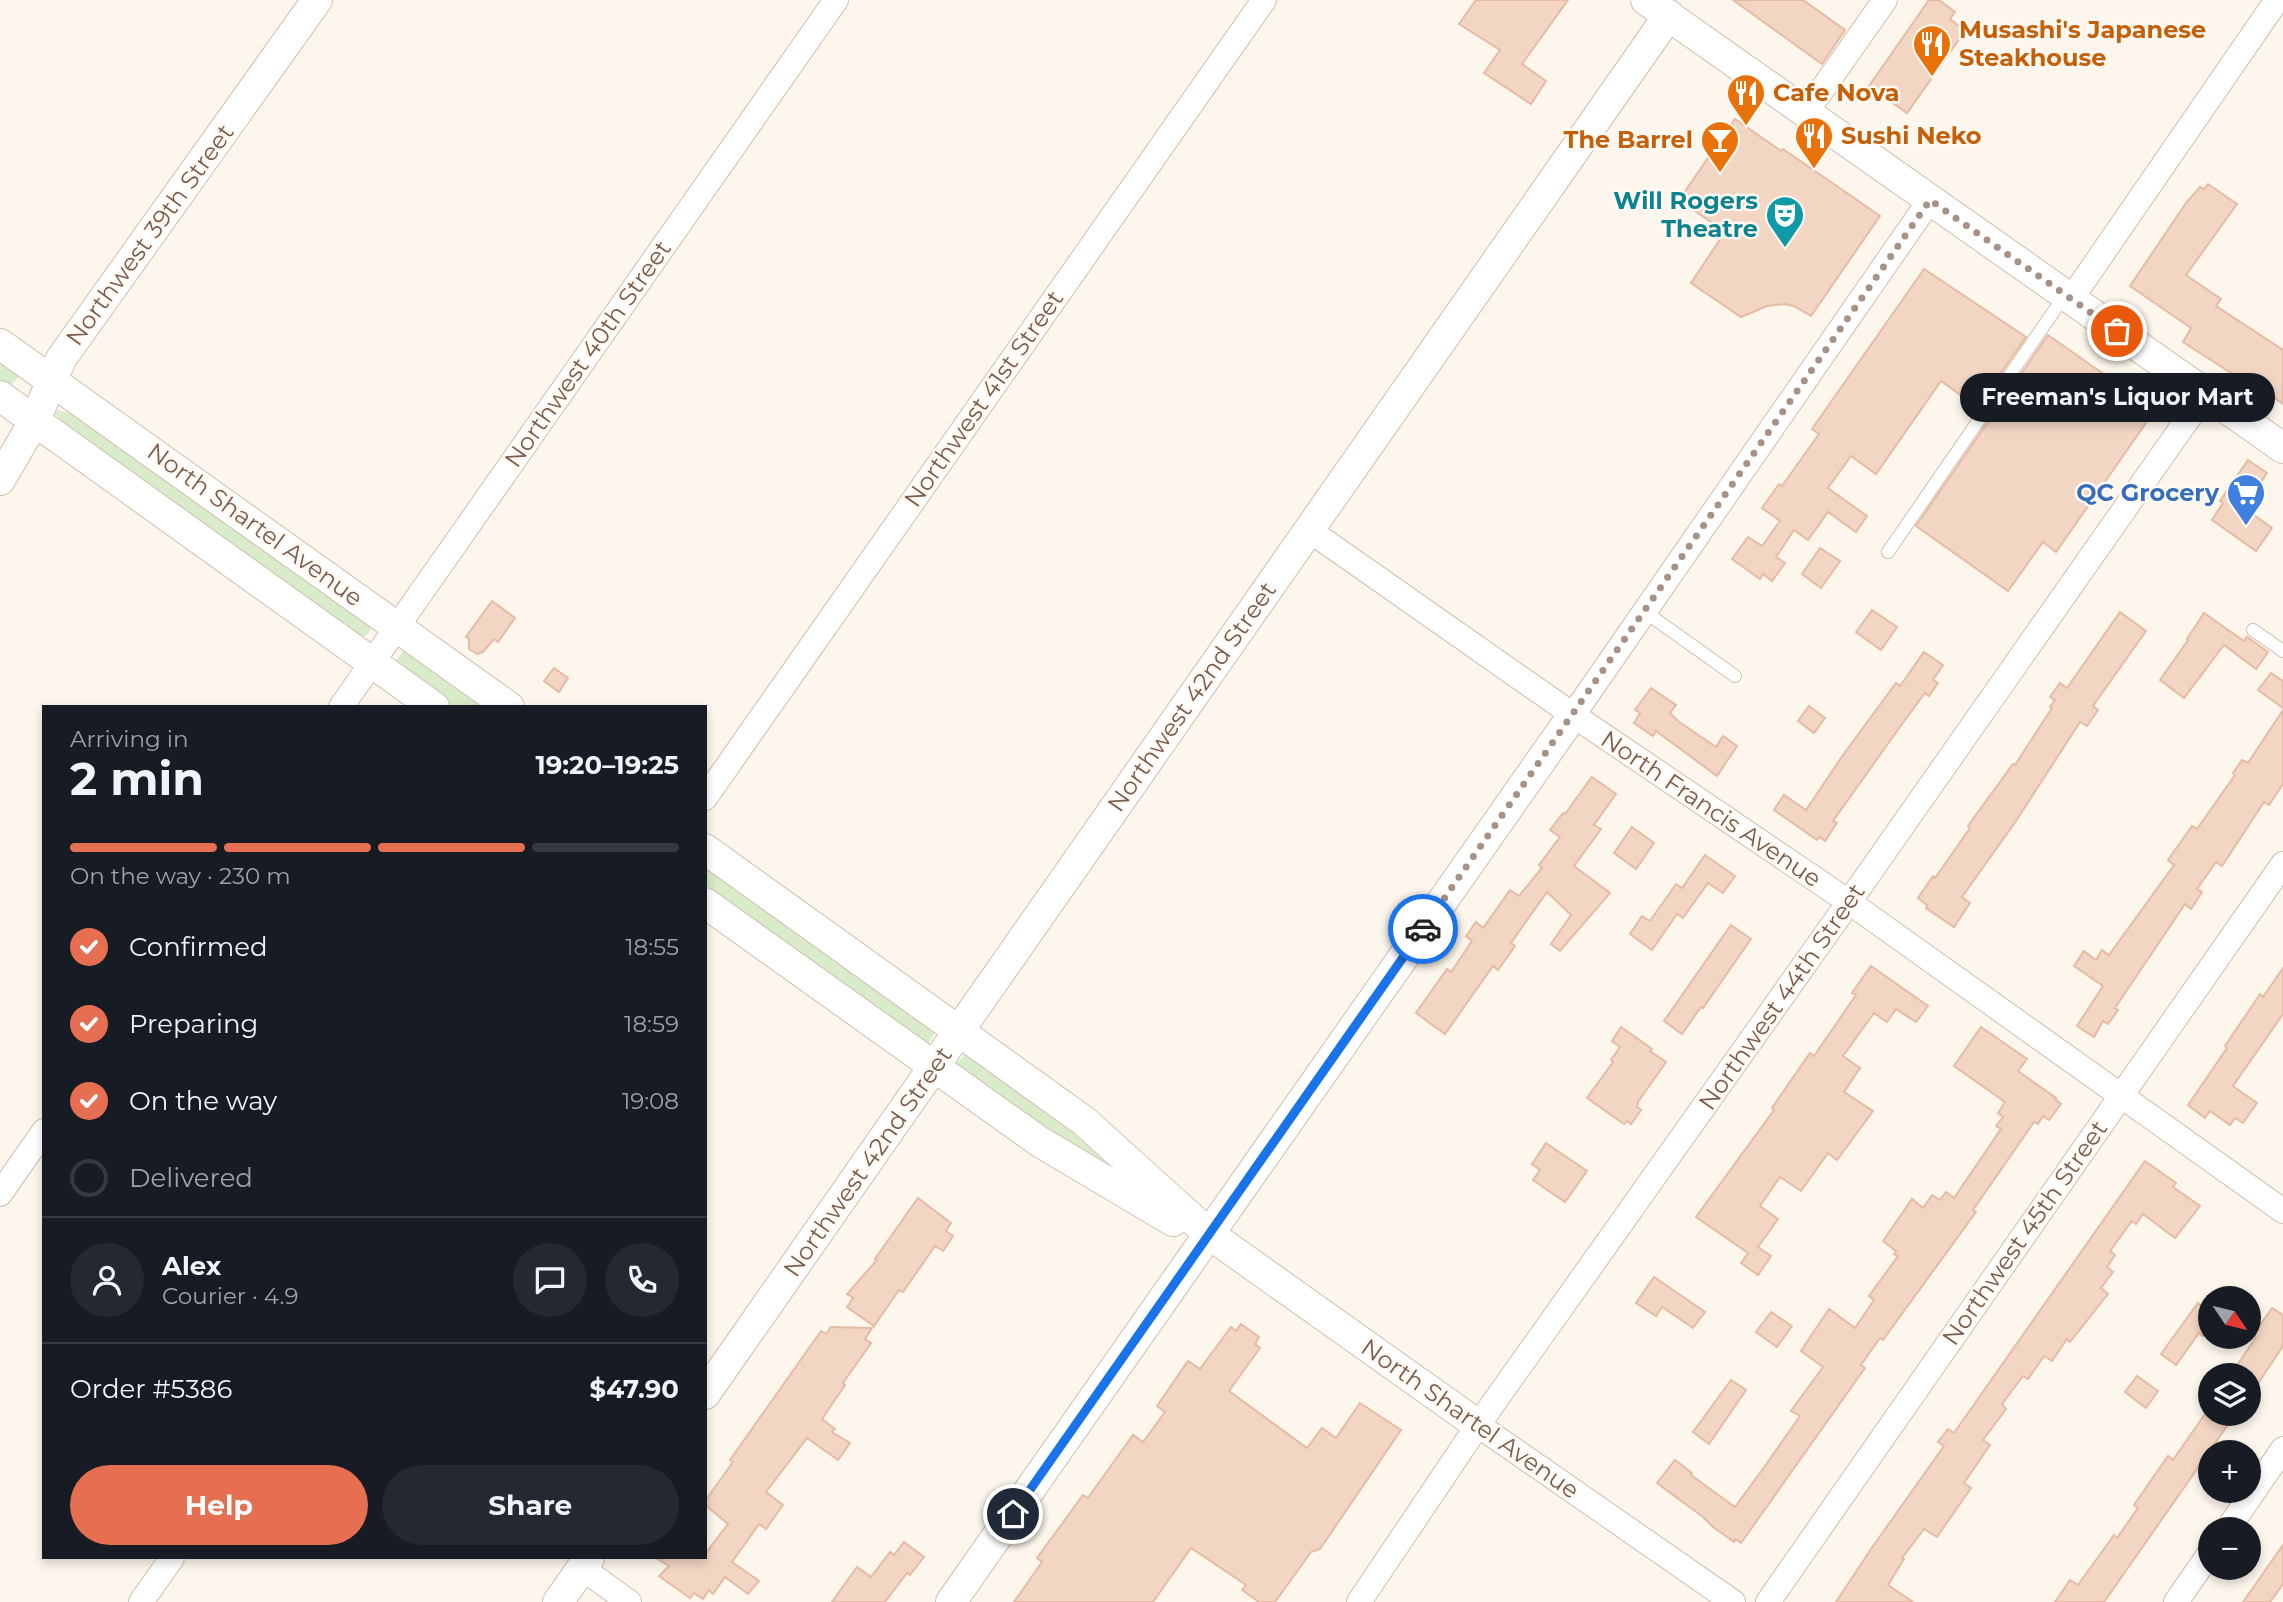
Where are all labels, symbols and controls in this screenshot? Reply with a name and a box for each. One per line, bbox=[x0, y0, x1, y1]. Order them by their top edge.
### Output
place label: Musashi's Japanese Steakhouse bbox=[1959, 15, 2206, 72]
restaurant icon: Musashi's Japanese Steakhouse bbox=[1911, 23, 1953, 78]
restaurant icon: Cafe Nova bbox=[1725, 72, 1767, 127]
place label: Cafe Nova bbox=[1773, 78, 1900, 107]
restaurant icon: Sushi Neko bbox=[1793, 115, 1835, 170]
street label: Northwest 39th Street bbox=[60, 118, 240, 351]
bar icon: The Barrel bbox=[1699, 119, 1741, 174]
place label: Sushi Neko bbox=[1841, 121, 1982, 150]
place label: The Barrel bbox=[1564, 125, 1693, 154]
place label: Will Rogers Theatre bbox=[1613, 186, 1758, 243]
theatre icon: Will Rogers Theatre bbox=[1764, 194, 1806, 249]
street label: Northwest 40th Street bbox=[498, 235, 677, 473]
street label: Northwest 41st Street bbox=[898, 285, 1069, 512]
pin bbox=[2087, 301, 2147, 361]
icon: bag bbox=[2098, 312, 2136, 350]
callout: Freeman's Liquor Mart bbox=[1960, 373, 2274, 422]
text: Freeman's Liquor Mart bbox=[1982, 383, 2253, 411]
street label: North Shartel Avenue bbox=[142, 437, 369, 612]
supermarket icon: QC Grocery bbox=[2225, 472, 2267, 527]
place label: QC Grocery bbox=[2076, 478, 2220, 507]
street label: Northwest 42nd Street bbox=[1101, 576, 1282, 817]
street label: North Francis Avenue bbox=[1596, 724, 1827, 893]
text: Arriving in bbox=[70, 725, 189, 753]
text: 19:20–19:25 bbox=[536, 749, 679, 781]
text: 2 min bbox=[70, 750, 204, 807]
text: On the way · 230 m bbox=[70, 862, 291, 890]
street label: Northwest 44th Street bbox=[1692, 878, 1871, 1116]
courier bbox=[1388, 894, 1458, 964]
icon: car bbox=[1404, 910, 1442, 948]
icon: check bbox=[70, 928, 108, 966]
text: Confirmed bbox=[129, 931, 268, 963]
text: 18:55 bbox=[625, 933, 679, 961]
icon: check bbox=[70, 1005, 108, 1043]
text: Preparing bbox=[129, 1008, 258, 1040]
text: 18:59 bbox=[624, 1010, 679, 1038]
street label: Northwest 42nd Street bbox=[777, 1041, 958, 1282]
icon: check bbox=[70, 1082, 108, 1120]
text: On the way bbox=[129, 1085, 277, 1117]
text: 19:08 bbox=[622, 1087, 679, 1115]
street label: Northwest 45th Street bbox=[1936, 1115, 2113, 1351]
text: Delivered bbox=[129, 1162, 253, 1194]
button: person bbox=[70, 1243, 144, 1317]
button: chat bbox=[513, 1243, 587, 1317]
button: phone bbox=[605, 1243, 679, 1317]
text: Alex bbox=[162, 1250, 221, 1282]
text: Courier · 4.9 bbox=[162, 1282, 298, 1310]
north arrow bbox=[2198, 1286, 2261, 1349]
map controls bbox=[2198, 1286, 2261, 1580]
street label: North Shartel Avenue bbox=[1356, 1332, 1585, 1505]
button: layers bbox=[2198, 1363, 2261, 1426]
text: Order #5386 bbox=[70, 1373, 232, 1405]
text: $47.90 bbox=[589, 1373, 679, 1405]
button: + bbox=[2198, 1440, 2261, 1503]
button: Help bbox=[70, 1465, 368, 1545]
button: Share bbox=[382, 1465, 679, 1545]
pin bbox=[983, 1484, 1043, 1544]
icon: home bbox=[994, 1495, 1032, 1533]
button: − bbox=[2198, 1517, 2261, 1580]

